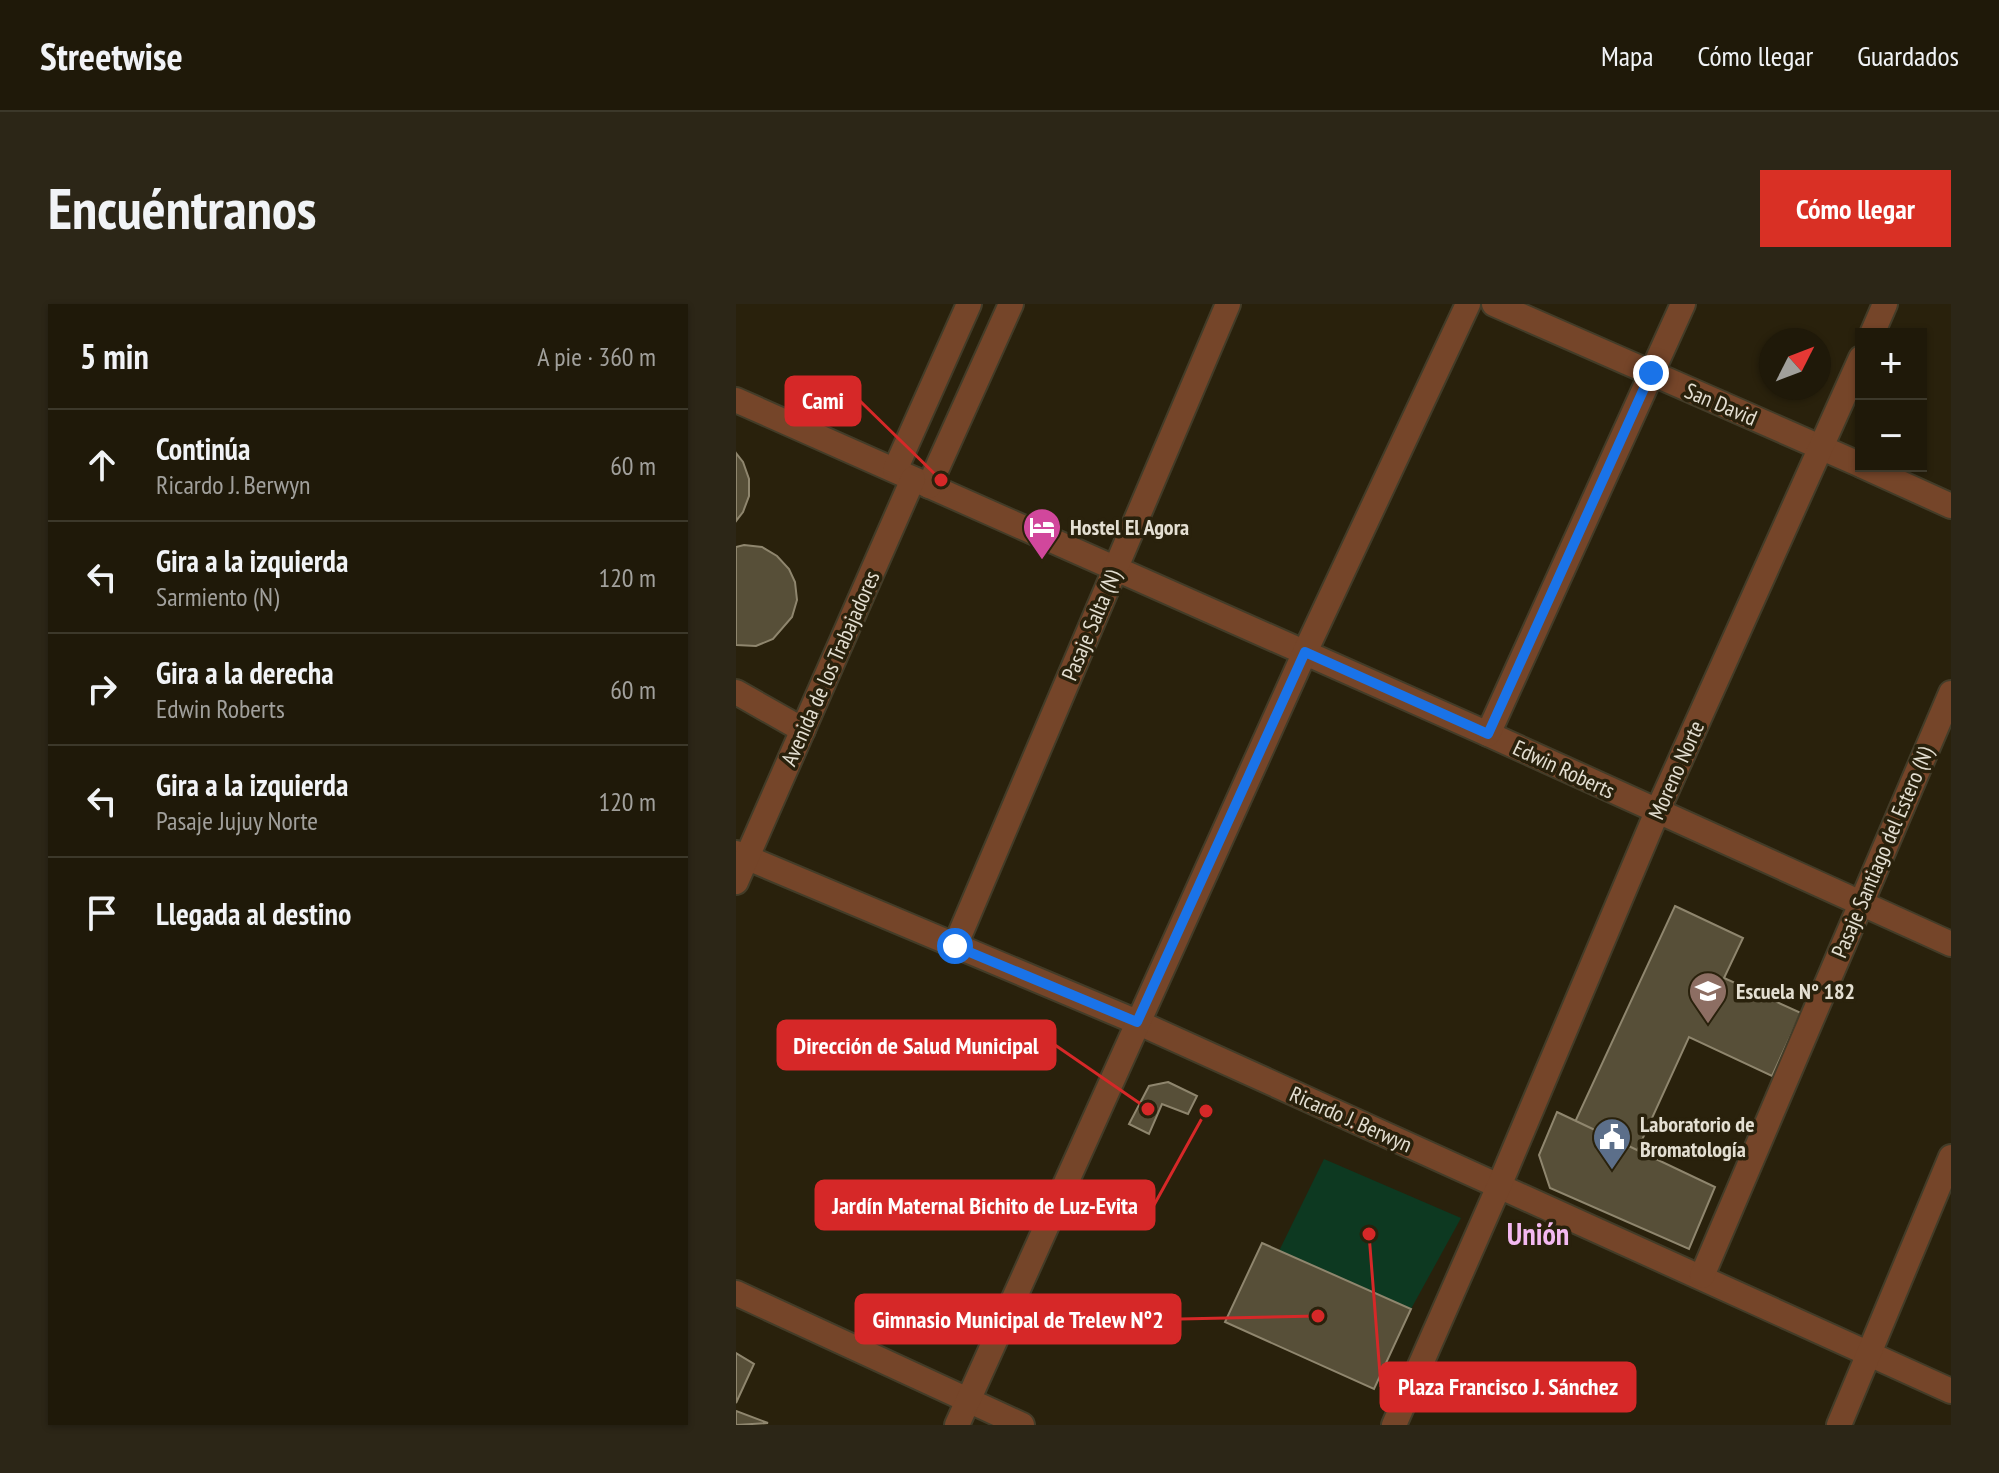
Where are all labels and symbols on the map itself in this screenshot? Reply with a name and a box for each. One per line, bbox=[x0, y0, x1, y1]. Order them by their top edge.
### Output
north arrow bbox=[1759, 328, 1831, 400]
route end bbox=[1633, 355, 1669, 391]
street label: San David bbox=[1681, 376, 1761, 432]
callout: Cami bbox=[786, 377, 860, 425]
text: Cami bbox=[802, 385, 844, 416]
hotel icon: Hostel El Agora bbox=[1021, 506, 1063, 561]
place label: Hostel El Agora bbox=[1070, 513, 1189, 541]
street label: Pasaje Salta (N) bbox=[1055, 565, 1127, 685]
street label: Avenida de los Trabajadores bbox=[774, 566, 886, 770]
street label: Moreno Norte bbox=[1642, 716, 1710, 824]
street label: Edwin Roberts bbox=[1509, 733, 1619, 805]
street label: Pasaje Santiago del Estero (N) bbox=[1825, 741, 1939, 962]
route start bbox=[937, 928, 973, 964]
school or university icon: Escuela N° 182 bbox=[1687, 970, 1729, 1025]
place label: Escuela N° 182 bbox=[1736, 977, 1855, 1005]
callout: Dirección de Salud Municipal bbox=[778, 1021, 1055, 1069]
text: Dirección de Salud Municipal bbox=[793, 1030, 1039, 1061]
street label: Ricardo J. Berwyn bbox=[1286, 1080, 1416, 1158]
place label: Laboratorio de Bromatología bbox=[1640, 1110, 1755, 1163]
public building icon: Laboratorio de Bromatología bbox=[1591, 1116, 1633, 1171]
callout: Jardín Maternal Bichito de Luz-Evita bbox=[816, 1181, 1154, 1229]
text: Jardín Maternal Bichito de Luz-Evita bbox=[831, 1190, 1138, 1221]
district label: Unión bbox=[1507, 1214, 1569, 1253]
callout: Gimnasio Municipal de Trelew N°2 bbox=[856, 1295, 1180, 1343]
text: Gimnasio Municipal de Trelew N°2 bbox=[872, 1304, 1164, 1335]
callout: Plaza Francisco J. Sánchez bbox=[1381, 1363, 1635, 1411]
text: Plaza Francisco J. Sánchez bbox=[1398, 1371, 1618, 1402]

